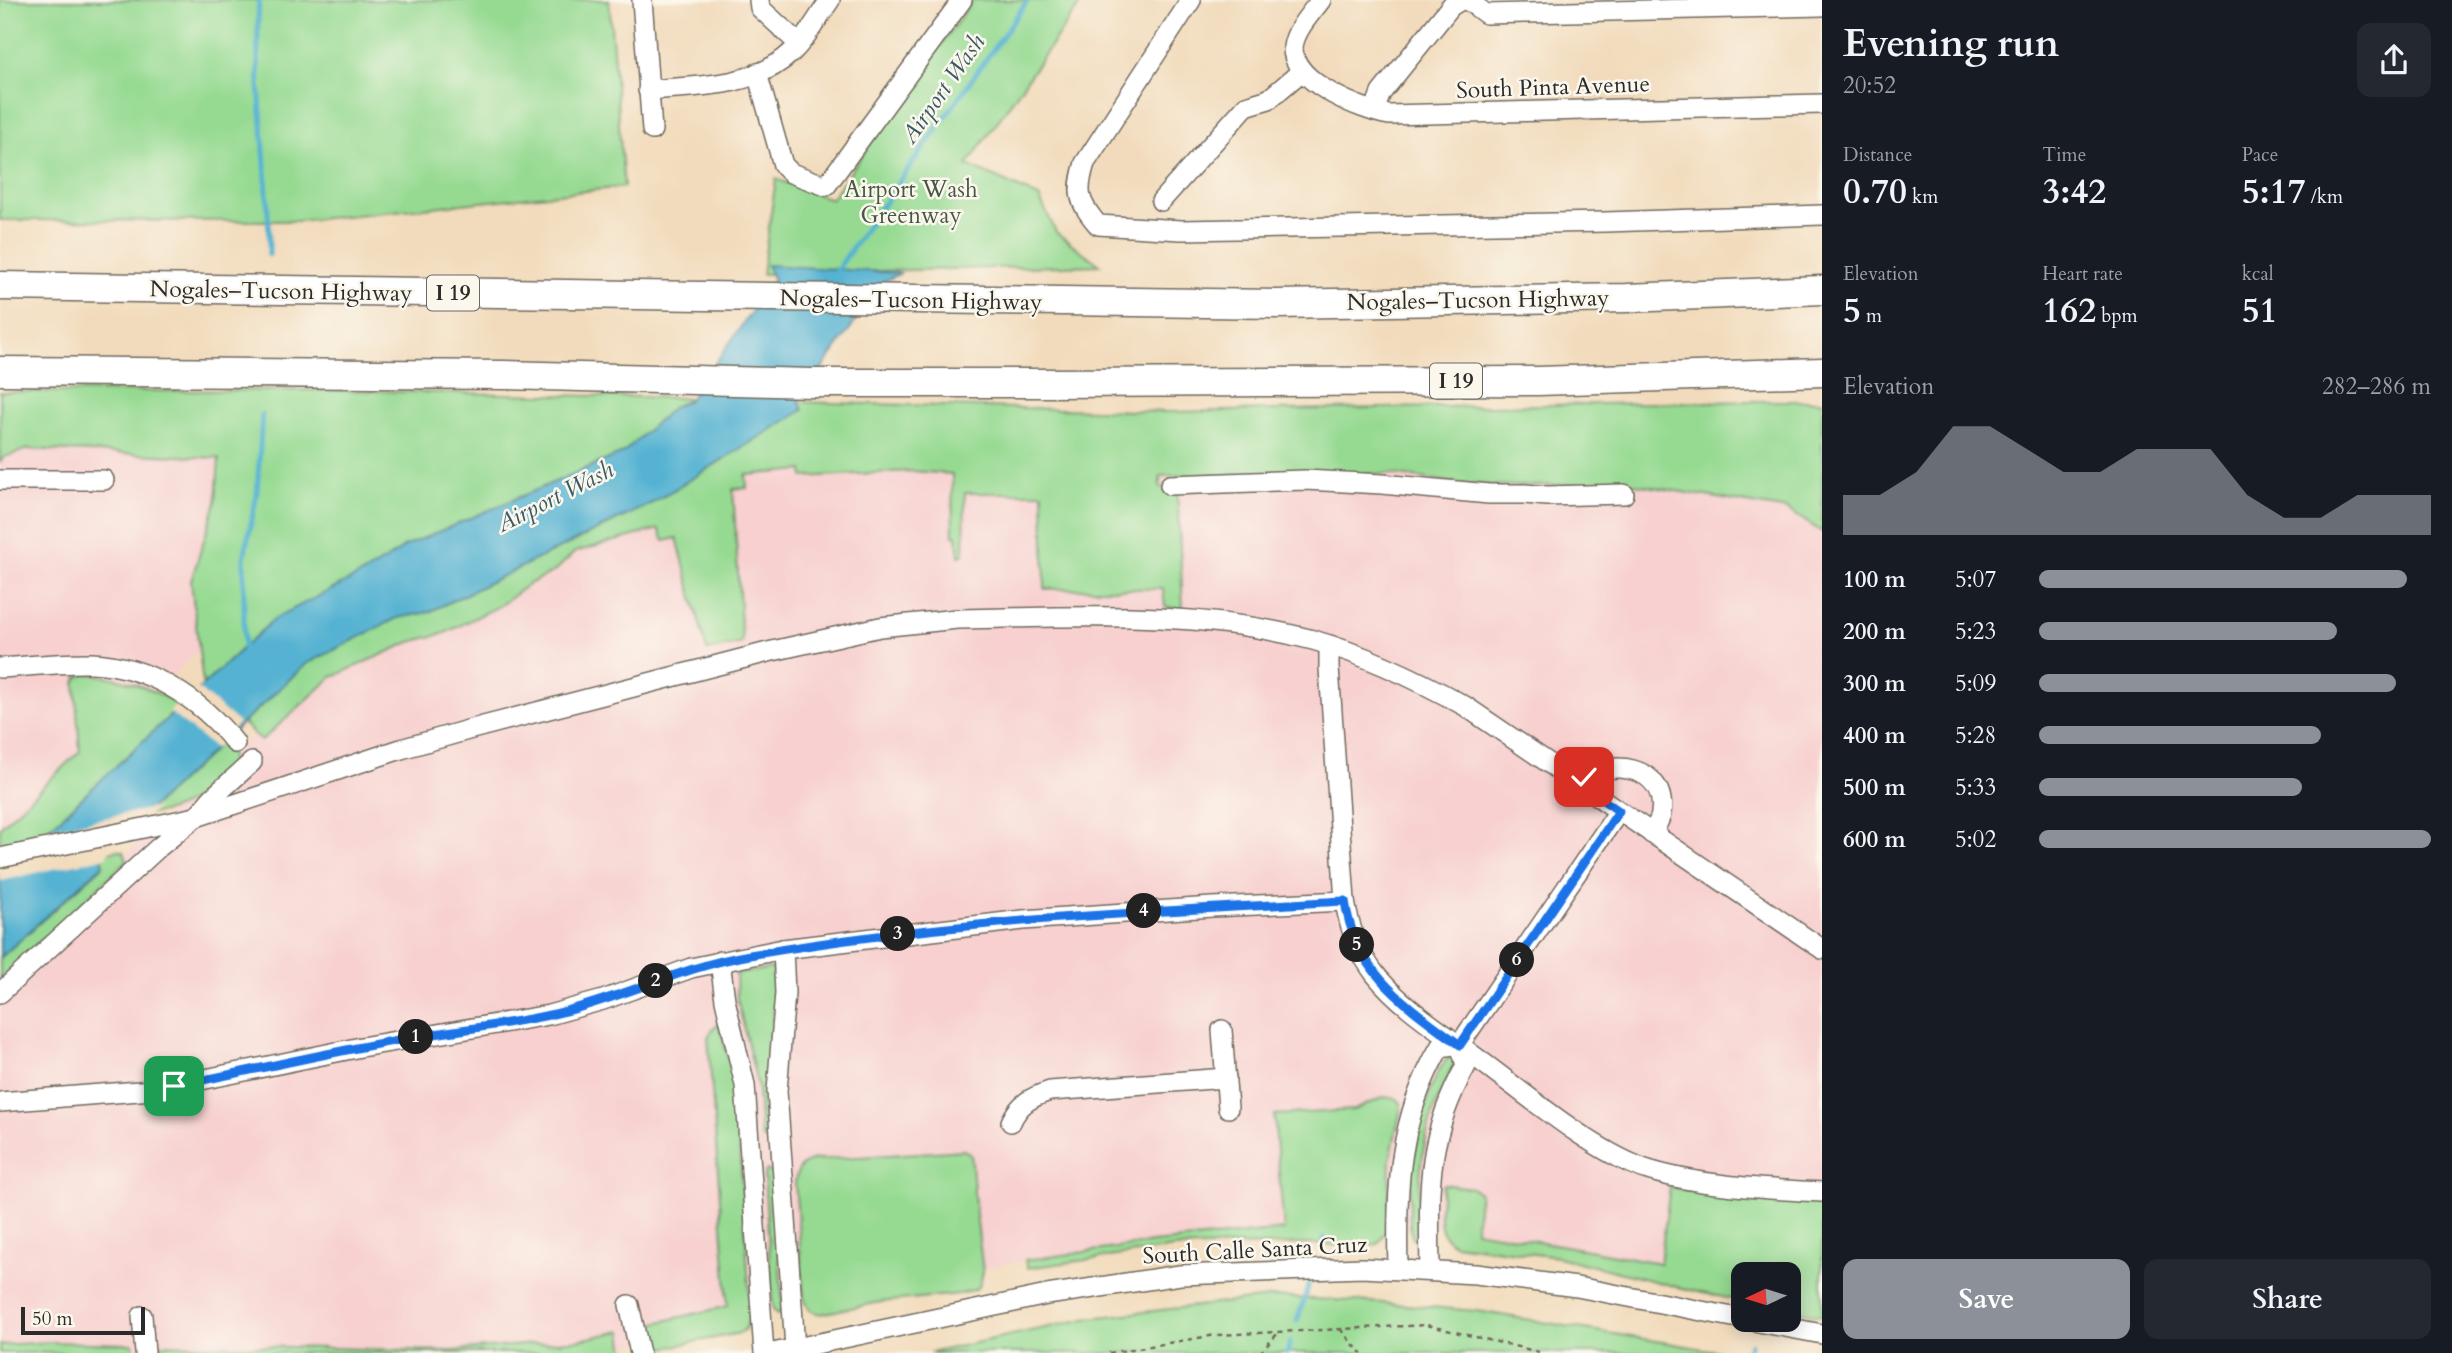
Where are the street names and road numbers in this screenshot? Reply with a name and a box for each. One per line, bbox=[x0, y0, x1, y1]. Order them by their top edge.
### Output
street label: South Pinta Avenue bbox=[1456, 68, 1650, 106]
street label: Nogales–Tucson Highway bbox=[149, 273, 413, 309]
road number: I 19 bbox=[427, 276, 479, 310]
street label: Nogales–Tucson Highway bbox=[779, 282, 1043, 318]
street label: Nogales–Tucson Highway bbox=[1346, 282, 1610, 318]
road number: I 19 bbox=[1430, 364, 1482, 398]
street label: South Calle Santa Cruz bbox=[1142, 1229, 1368, 1271]

